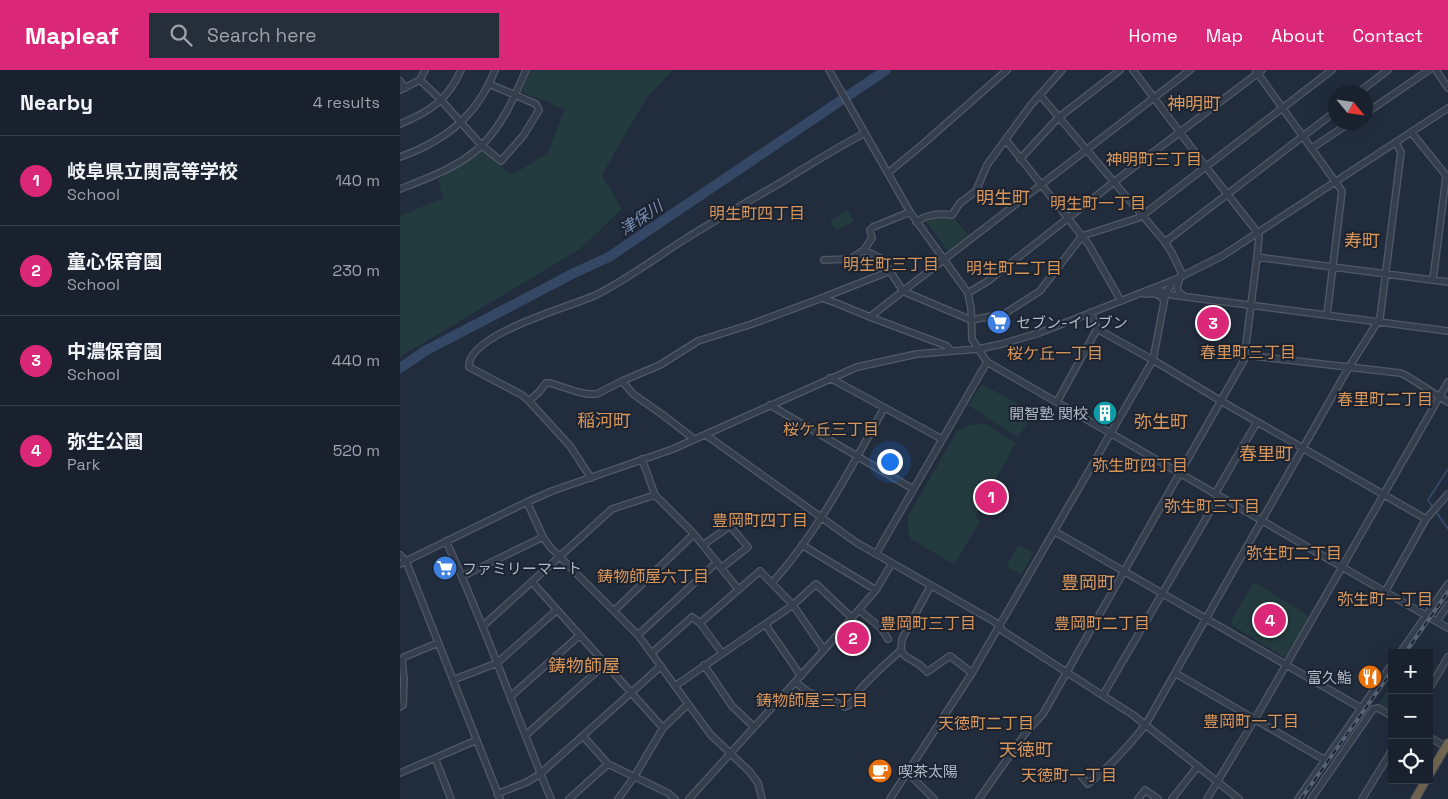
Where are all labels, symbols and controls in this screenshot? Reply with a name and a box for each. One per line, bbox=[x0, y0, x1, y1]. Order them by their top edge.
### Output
search box bbox=[149, 13, 499, 58]
text: Mapleaf bbox=[25, 20, 119, 51]
icon: search bbox=[167, 21, 195, 49]
text: Search here bbox=[207, 23, 317, 48]
text: Home bbox=[1129, 24, 1178, 47]
text: Map bbox=[1206, 24, 1243, 47]
text: About bbox=[1271, 24, 1325, 47]
text: Contact bbox=[1353, 24, 1423, 47]
north arrow bbox=[1328, 85, 1373, 130]
text: Nearby bbox=[20, 89, 93, 116]
text: 4 results bbox=[313, 92, 380, 113]
district label: 神明町 bbox=[1167, 92, 1221, 115]
district label: 神明町三丁目 bbox=[1106, 149, 1202, 170]
text: 岐阜県立関高等学校 bbox=[67, 159, 238, 184]
text: 1 bbox=[32, 170, 40, 191]
text: 140 m bbox=[335, 170, 380, 191]
text: School bbox=[67, 184, 120, 205]
district label: 明生町 bbox=[976, 186, 1030, 209]
district label: 明生町一丁目 bbox=[1050, 193, 1146, 214]
water label: 津保川 bbox=[615, 195, 668, 240]
district label: 明生町四丁目 bbox=[709, 203, 805, 224]
district label: 寿町 bbox=[1344, 229, 1380, 252]
text: 童心保育園 bbox=[67, 249, 162, 274]
district label: 明生町三丁目 bbox=[843, 254, 939, 275]
district label: 明生町二丁目 bbox=[966, 258, 1062, 279]
text: 2 bbox=[31, 260, 41, 281]
text: 230 m bbox=[333, 260, 380, 281]
text: School bbox=[67, 274, 120, 295]
pin: 3 bbox=[1197, 304, 1229, 342]
supermarket icon: セブン-イレブン bbox=[986, 309, 1012, 335]
place label: セブン-イレブン bbox=[1016, 313, 1128, 332]
text: 中濃保育園 bbox=[67, 339, 162, 364]
district label: 春里町三丁目 bbox=[1200, 342, 1296, 363]
district label: 桜ケ丘一丁目 bbox=[1007, 343, 1103, 364]
text: 3 bbox=[31, 350, 41, 371]
text: 440 m bbox=[332, 350, 380, 371]
text: School bbox=[67, 364, 120, 385]
district label: 春里町二丁目 bbox=[1337, 389, 1433, 410]
building icon: 開智塾 関校 bbox=[1092, 400, 1118, 426]
place label: 開智塾 関校 bbox=[1009, 404, 1088, 423]
district label: 稲河町 bbox=[577, 409, 631, 432]
district label: 弥生町 bbox=[1134, 410, 1188, 433]
district label: 桜ケ丘三丁目 bbox=[783, 419, 879, 440]
text: 弥生公園 bbox=[67, 429, 143, 454]
text: 4 bbox=[31, 440, 41, 461]
text: 520 m bbox=[333, 440, 380, 461]
district label: 春里町 bbox=[1239, 442, 1293, 465]
your location bbox=[877, 449, 903, 475]
text: Park bbox=[67, 454, 100, 475]
district label: 弥生町四丁目 bbox=[1092, 455, 1188, 476]
pin: 1 bbox=[975, 478, 1007, 516]
district label: 弥生町三丁目 bbox=[1164, 496, 1260, 517]
district label: 豊岡町四丁目 bbox=[712, 510, 808, 531]
district label: 弥生町二丁目 bbox=[1246, 543, 1342, 564]
supermarket icon: ファミリーマート bbox=[432, 555, 458, 581]
place label: ファミリーマート bbox=[462, 559, 582, 578]
district label: 鋳物師屋六丁目 bbox=[597, 566, 709, 587]
district label: 豊岡町 bbox=[1061, 571, 1115, 594]
district label: 弥生町一丁目 bbox=[1337, 589, 1433, 610]
pin: 4 bbox=[1254, 601, 1286, 639]
district label: 豊岡町三丁目 bbox=[880, 613, 976, 634]
district label: 豊岡町二丁目 bbox=[1054, 613, 1150, 634]
pin: 2 bbox=[837, 619, 869, 657]
map controls bbox=[1388, 649, 1433, 784]
button: + bbox=[1388, 649, 1433, 694]
district label: 鋳物師屋 bbox=[548, 654, 620, 677]
restaurant icon: 富久鮨 bbox=[1357, 664, 1383, 690]
place label: 富久鮨 bbox=[1307, 668, 1352, 687]
district label: 鋳物師屋三丁目 bbox=[756, 690, 868, 711]
button: − bbox=[1388, 694, 1433, 739]
district label: 豊岡町一丁目 bbox=[1203, 711, 1299, 732]
district label: 天徳町二丁目 bbox=[938, 713, 1034, 734]
district label: 天徳町 bbox=[999, 738, 1053, 761]
button: locate bbox=[1388, 739, 1433, 784]
cafe icon: 喫茶太陽 bbox=[867, 758, 893, 784]
place label: 喫茶太陽 bbox=[898, 762, 958, 781]
district label: 天徳町一丁目 bbox=[1021, 765, 1117, 786]

